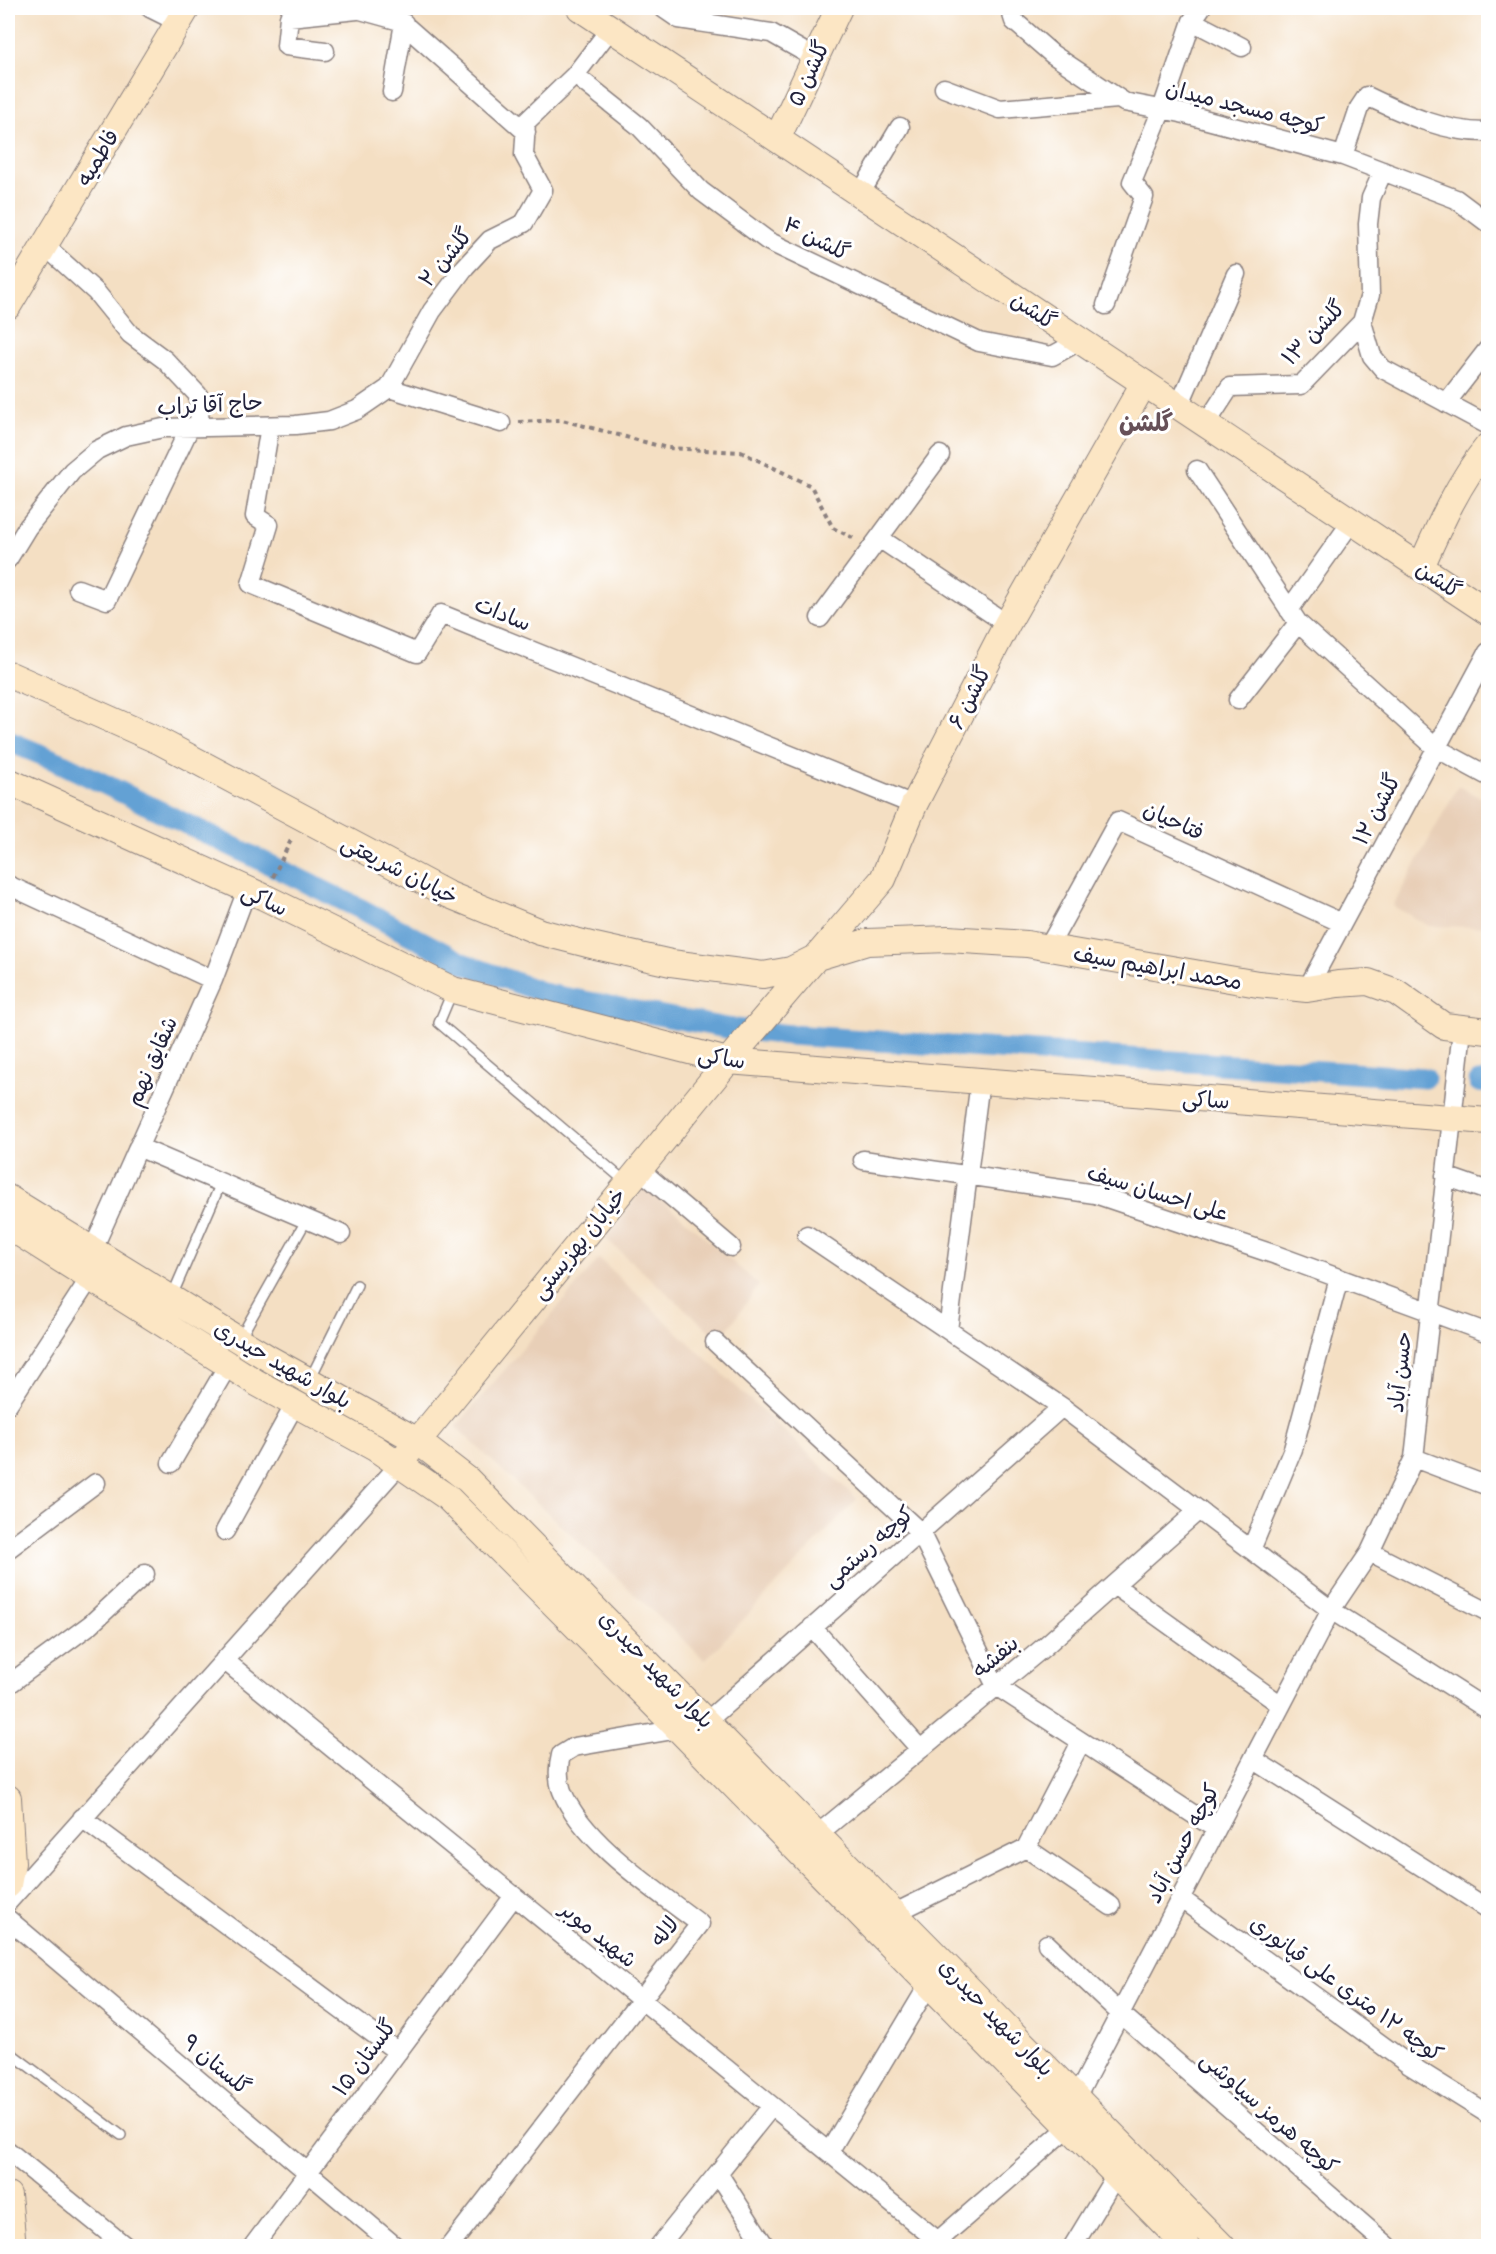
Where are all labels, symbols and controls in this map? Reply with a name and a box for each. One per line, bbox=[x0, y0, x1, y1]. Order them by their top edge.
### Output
street label: گلشن ۵ bbox=[782, 36, 838, 112]
street label: کوچه مسجد میدان bbox=[1162, 78, 1326, 142]
street label: فاطمیه bbox=[73, 126, 127, 192]
street label: گلشن ۴ bbox=[778, 211, 854, 269]
street label: گلشن ۲ bbox=[414, 223, 480, 294]
street label: گلشن bbox=[1004, 286, 1061, 338]
street label: گلشن ۱۳ bbox=[1276, 295, 1353, 373]
street label: حاج آقا تراب bbox=[157, 390, 264, 424]
district label: گلشن bbox=[1119, 408, 1173, 441]
street label: گلشن bbox=[1409, 555, 1466, 607]
street label: سادات bbox=[470, 594, 533, 640]
street label: گلشن ۶ bbox=[943, 661, 1000, 735]
street label: گلشن ۱۲ bbox=[1347, 769, 1409, 851]
street label: فتاحیان bbox=[1138, 798, 1207, 849]
street label: خیابان شریعتی bbox=[336, 832, 461, 913]
street label: ساکی bbox=[236, 881, 290, 924]
street label: محمد ابراهیم سیف bbox=[1071, 943, 1244, 999]
street label: شقایق نهم bbox=[123, 1014, 186, 1111]
street label: ساکی bbox=[696, 1044, 747, 1078]
street label: ساکی bbox=[1181, 1088, 1230, 1118]
street label: علی احسان سیف bbox=[1083, 1162, 1231, 1230]
street label: خیابان بهزیستی bbox=[528, 1185, 634, 1306]
street label: بلوار شهید حیدری bbox=[208, 1318, 354, 1417]
street label: حسن آباد bbox=[1384, 1330, 1420, 1414]
street label: کوچه رستمی bbox=[820, 1503, 921, 1595]
street label: بلوار شهید حیدری bbox=[591, 1607, 717, 1736]
street label: بنفشه bbox=[969, 1632, 1026, 1686]
street label: کوچه حسن آباد bbox=[1141, 1780, 1228, 1909]
street label: شهید موبر bbox=[552, 1897, 640, 1976]
street label: لاله bbox=[647, 1913, 687, 1954]
street label: کوچه ۱۲ متری علی قپانوری bbox=[1243, 1913, 1446, 2070]
street label: بلوار شهید حیدری bbox=[931, 1955, 1057, 2084]
street label: گلستان ۱۵ bbox=[327, 2014, 405, 2103]
street label: گلستان ۹ bbox=[175, 2029, 256, 2103]
street label: کوچه هرمز سیاوشی bbox=[1193, 2048, 1342, 2182]

